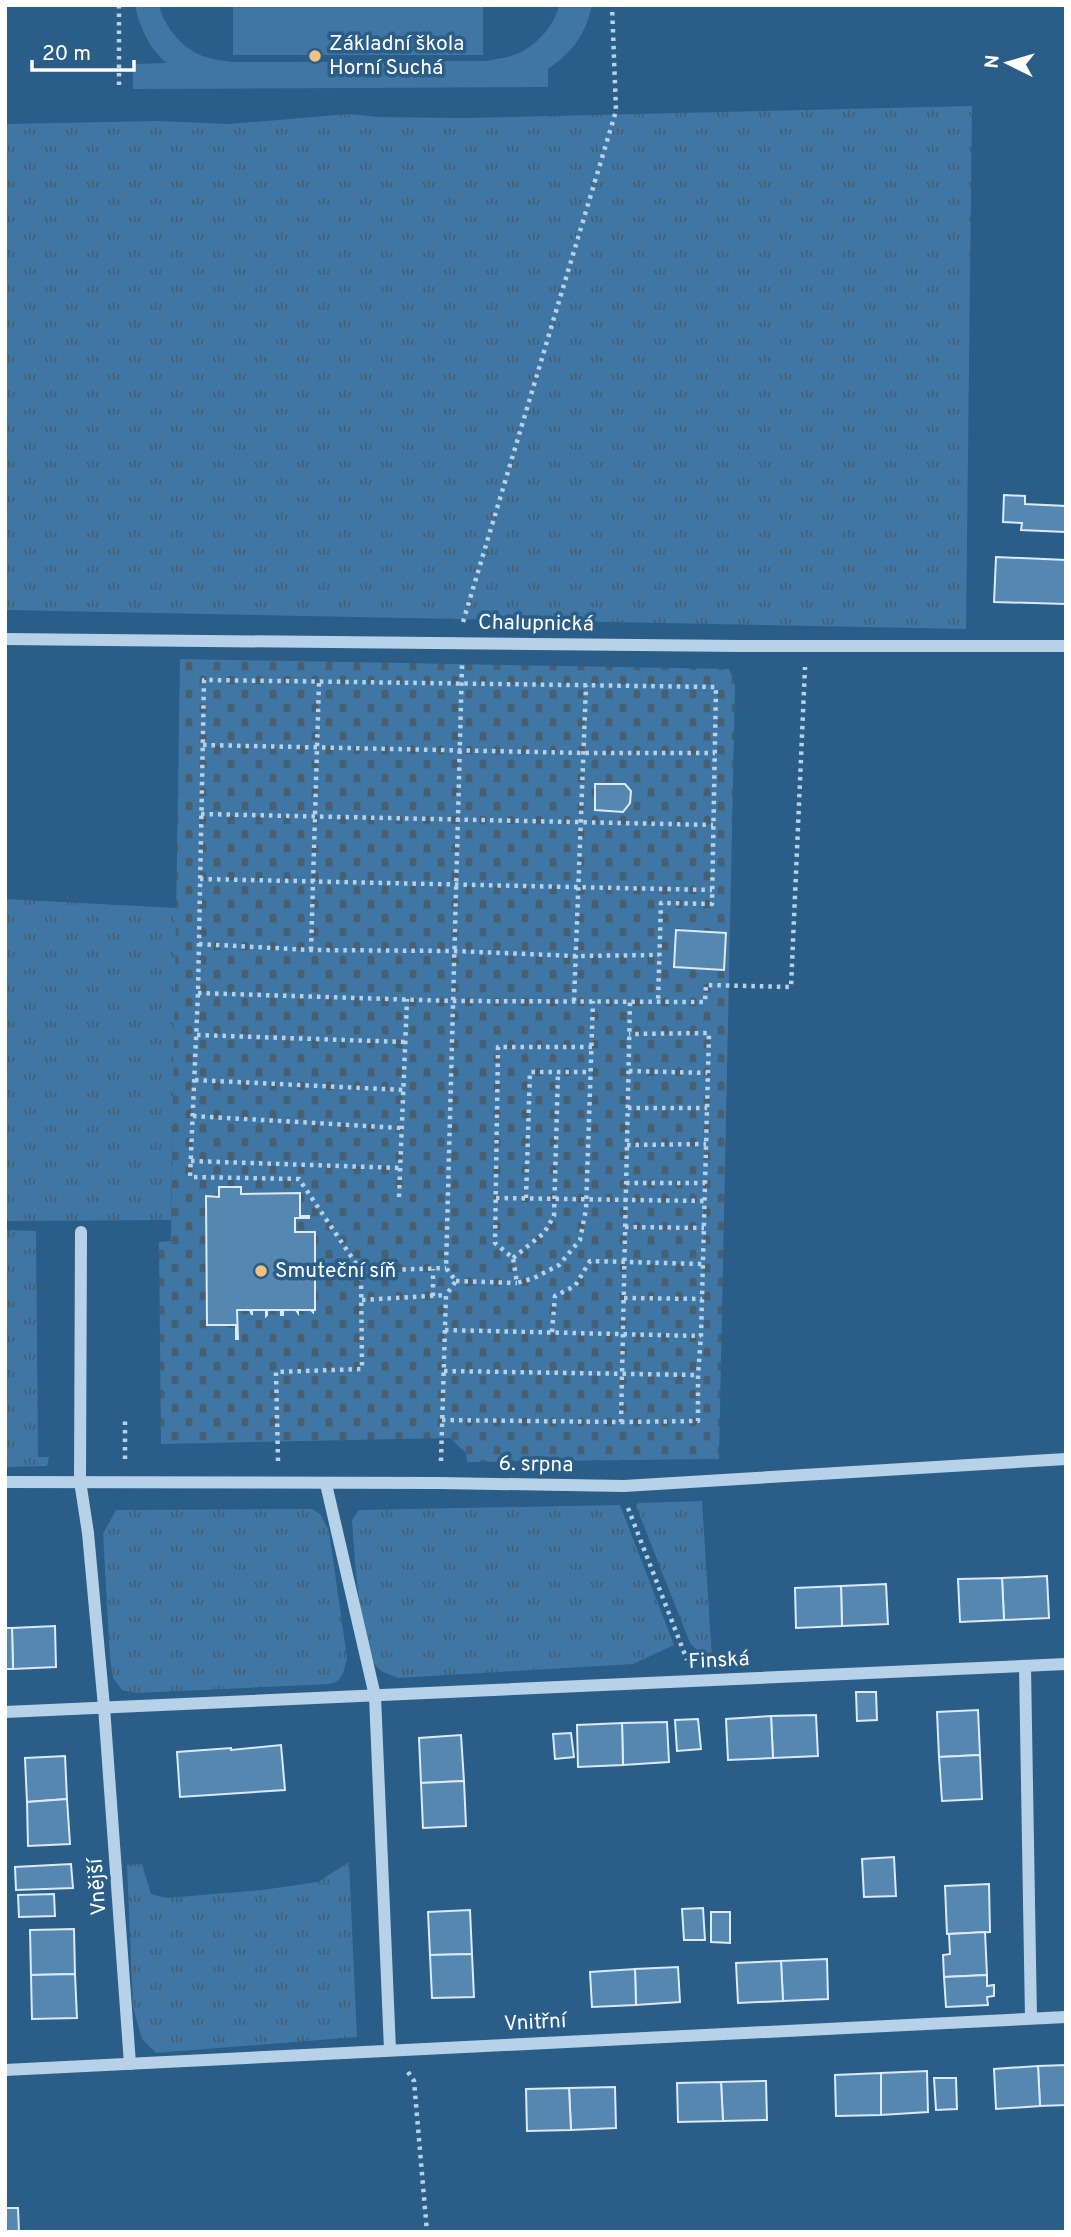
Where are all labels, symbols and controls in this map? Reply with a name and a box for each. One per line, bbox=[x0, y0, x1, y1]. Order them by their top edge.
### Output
scale bar bbox=[32, 28, 133, 72]
north arrow bbox=[973, 28, 1043, 98]
place label: Základní škola Horní Suchá bbox=[329, 31, 464, 82]
text: 20 m bbox=[42, 41, 91, 68]
marker: Základní škola Horní Suchá bbox=[307, 48, 323, 64]
text: N bbox=[981, 54, 1006, 70]
street label: Chalupnická bbox=[478, 609, 594, 639]
place label: Smuteční síň bbox=[275, 1258, 396, 1285]
marker: Smuteční síň bbox=[253, 1263, 269, 1279]
street label: 6. srpna bbox=[498, 1451, 574, 1479]
street label: Finská bbox=[688, 1646, 750, 1676]
street label: Vnější bbox=[82, 1856, 113, 1916]
street label: Vnitřní bbox=[503, 2008, 569, 2038]

